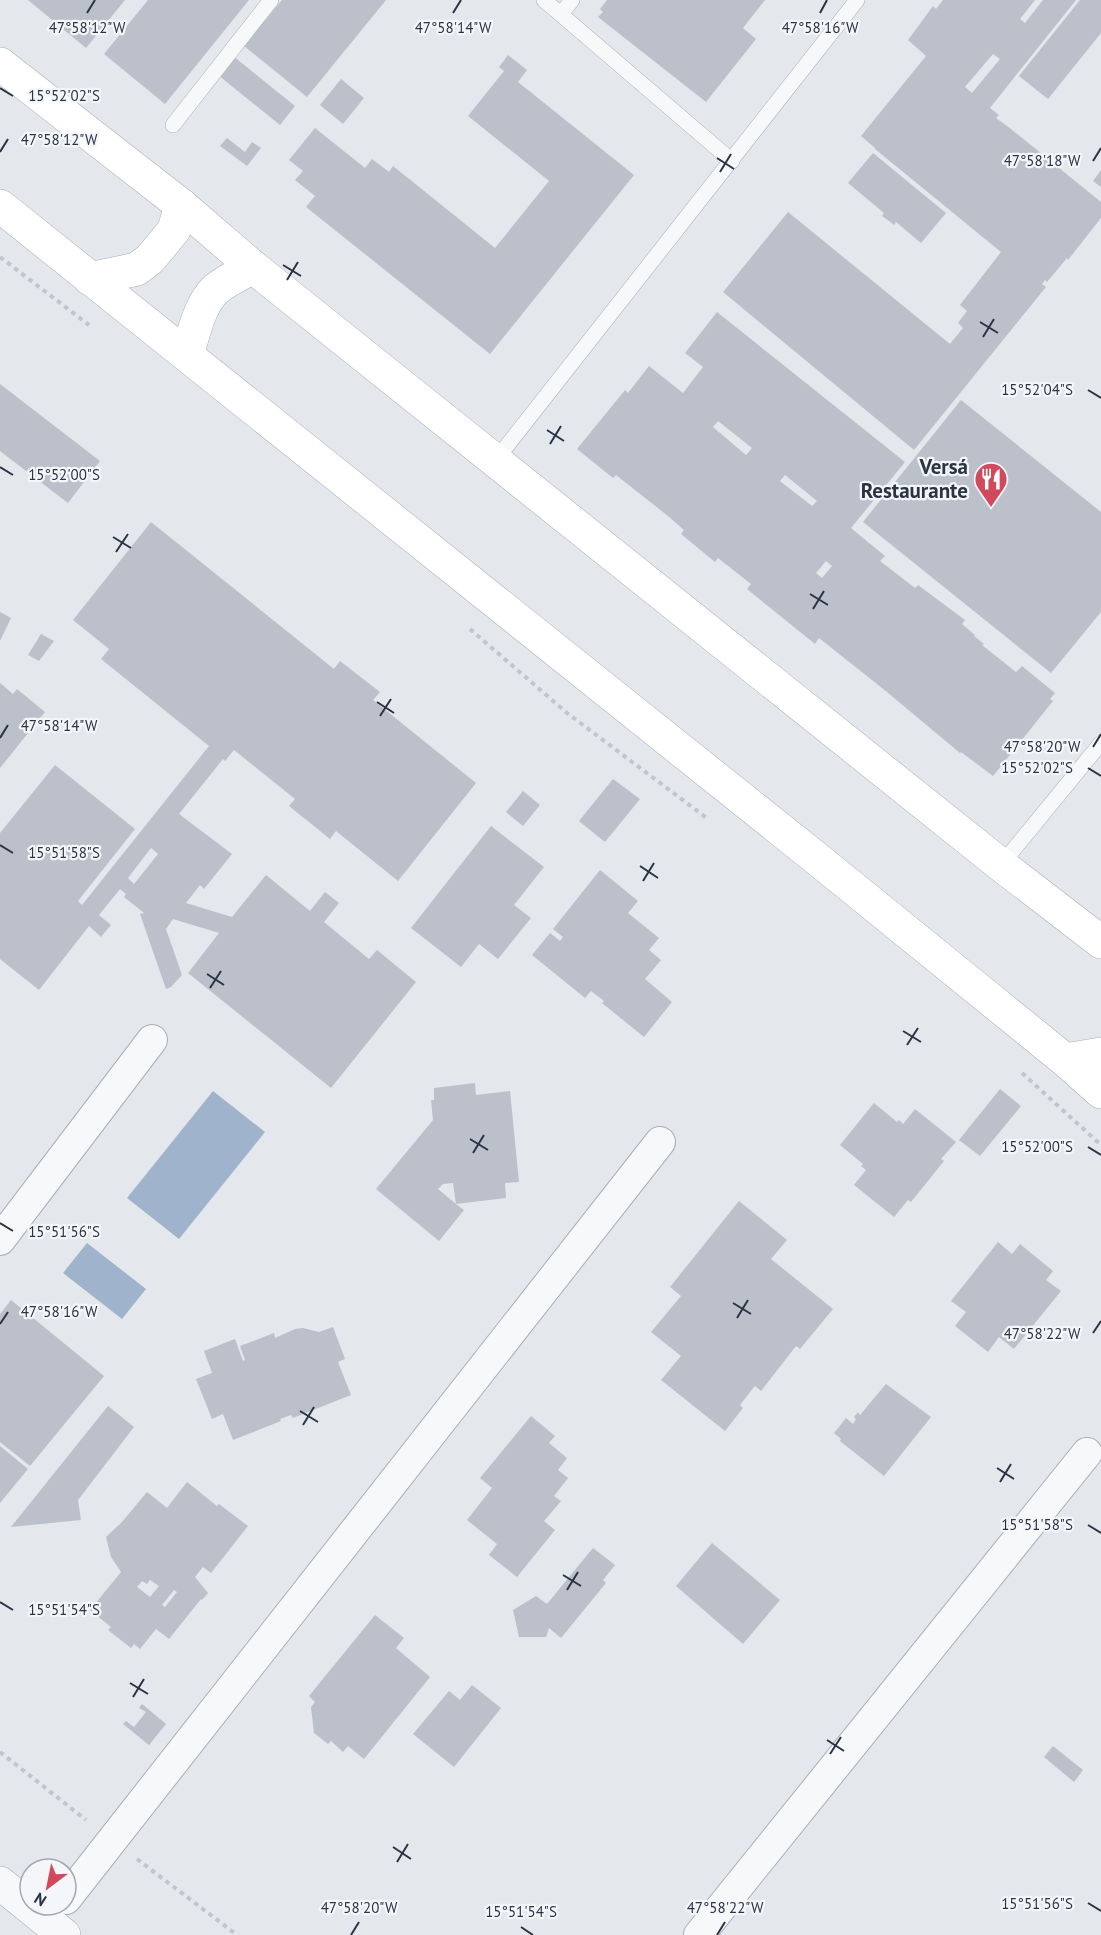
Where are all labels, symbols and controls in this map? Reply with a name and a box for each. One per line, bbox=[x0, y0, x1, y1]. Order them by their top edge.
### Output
text: 47°58'12"W bbox=[49, 18, 126, 37]
text: 47°58'14"W bbox=[415, 18, 492, 37]
text: 47°58'16"W bbox=[782, 18, 859, 37]
text: 15°52'02"S bbox=[28, 86, 100, 105]
text: 47°58'12"W bbox=[21, 130, 98, 149]
text: 47°58'18"W bbox=[1004, 151, 1081, 170]
text: 15°52'04"S bbox=[1001, 380, 1073, 399]
place label: Versá Restaurante bbox=[861, 453, 968, 504]
restaurant icon: Versá Restaurante bbox=[973, 461, 1009, 508]
text: 15°52'00"S bbox=[28, 465, 100, 484]
text: 47°58'14"W bbox=[21, 716, 98, 735]
text: 47°58'20"W bbox=[1004, 737, 1081, 756]
text: 15°52'02"S bbox=[1001, 758, 1073, 777]
text: 15°51'58"S bbox=[28, 843, 100, 862]
text: 15°52'00"S bbox=[1001, 1137, 1073, 1156]
text: 15°51'56"S bbox=[28, 1222, 100, 1241]
text: 47°58'16"W bbox=[21, 1302, 98, 1321]
text: 47°58'22"W bbox=[1004, 1324, 1081, 1343]
text: 15°51'58"S bbox=[1001, 1515, 1073, 1534]
text: 15°51'54"S bbox=[28, 1600, 100, 1619]
north arrow bbox=[18, 1857, 78, 1917]
text: N bbox=[30, 1888, 50, 1911]
text: 15°51'56"S bbox=[1001, 1894, 1073, 1913]
text: 47°58'20"W bbox=[321, 1898, 398, 1917]
text: 47°58'22"W bbox=[687, 1898, 764, 1917]
text: 15°51'54"S bbox=[485, 1902, 557, 1921]

